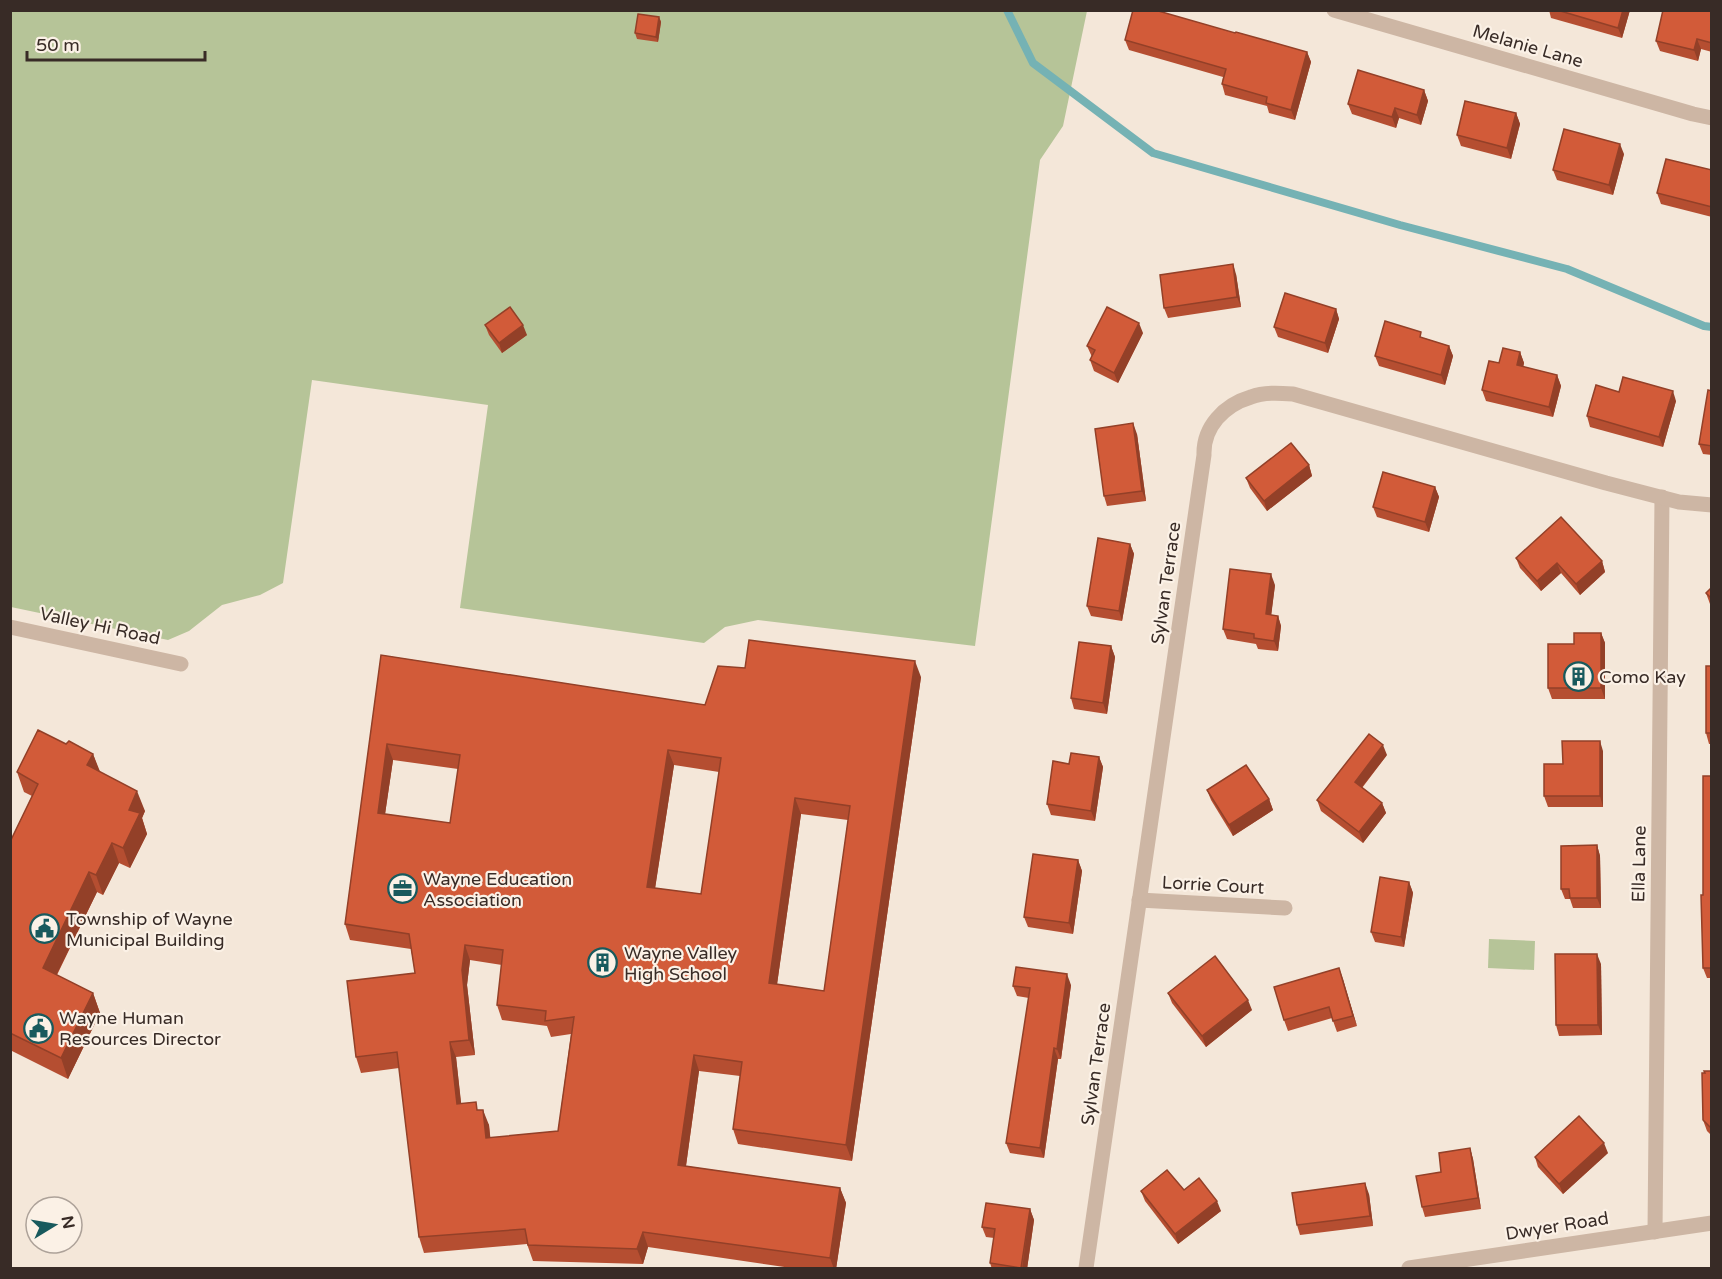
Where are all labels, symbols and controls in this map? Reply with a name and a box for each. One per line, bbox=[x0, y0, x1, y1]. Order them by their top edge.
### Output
street label: Melanie Lane bbox=[1470, 20, 1586, 72]
scale bar bbox=[27, 24, 206, 62]
text: 50 m bbox=[36, 34, 80, 56]
street label: Sylvan Terrace bbox=[1147, 520, 1185, 646]
street label: Valley Hi Road bbox=[38, 602, 162, 650]
building icon: Como Kay bbox=[1562, 661, 1594, 693]
place label: Como Kay bbox=[1599, 666, 1686, 688]
street label: Ella Lane bbox=[1627, 825, 1651, 903]
place label: Wayne Education Association bbox=[423, 868, 572, 911]
street label: Lorrie Court bbox=[1161, 871, 1265, 899]
office icon: Wayne Education Association bbox=[386, 873, 418, 905]
place label: Township of Wayne Municipal Building bbox=[66, 908, 233, 951]
public building icon: Township of Wayne Municipal Building bbox=[29, 913, 61, 945]
place label: Wayne Valley High School bbox=[624, 942, 738, 985]
building icon: Wayne Valley High School bbox=[587, 947, 619, 979]
street label: Sylvan Terrace bbox=[1077, 1001, 1115, 1127]
place label: Wayne Human Resources Director bbox=[59, 1007, 221, 1050]
public building icon: Wayne Human Resources Director bbox=[22, 1012, 54, 1044]
north arrow bbox=[24, 1195, 84, 1255]
street label: Dwyer Road bbox=[1504, 1207, 1610, 1245]
text: N bbox=[57, 1214, 79, 1231]

